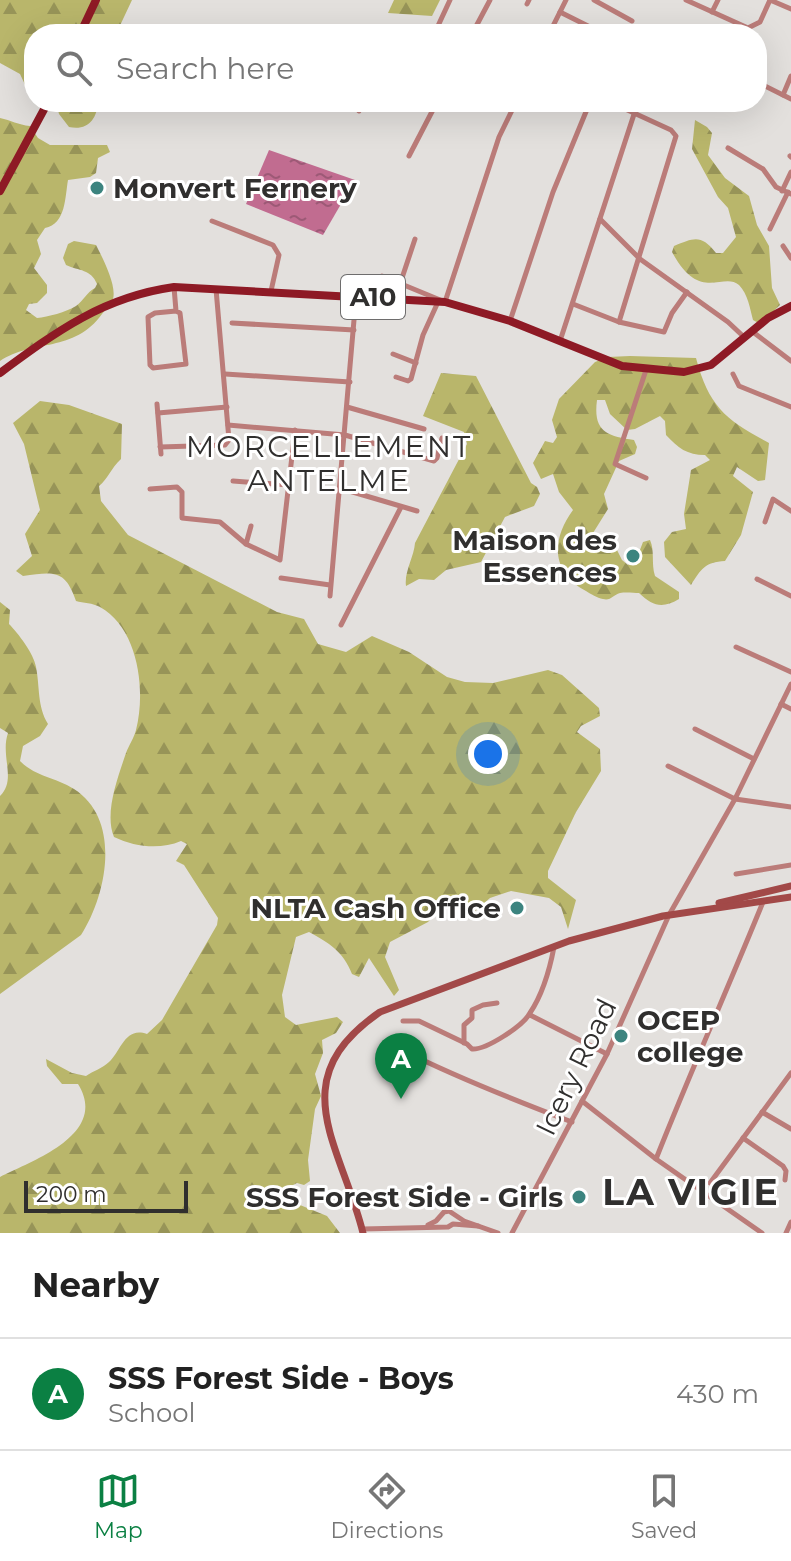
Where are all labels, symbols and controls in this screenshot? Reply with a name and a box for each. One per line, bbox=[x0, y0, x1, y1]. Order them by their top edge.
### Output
search box bbox=[24, 24, 767, 112]
icon: search bbox=[52, 46, 96, 90]
text: Search here bbox=[116, 50, 294, 87]
place label: Monvert Fernery bbox=[113, 171, 357, 205]
marker: Monvert Fernery bbox=[88, 179, 106, 197]
road number: A10 bbox=[341, 275, 405, 319]
district label: MORCELLEMENT ANTELME bbox=[186, 428, 472, 499]
place label: Maison des Essences bbox=[452, 523, 617, 589]
marker: Maison des Essences bbox=[624, 547, 642, 565]
your location bbox=[468, 734, 508, 774]
place label: NLTA Cash Office bbox=[250, 891, 501, 925]
marker: NLTA Cash Office bbox=[508, 899, 526, 917]
street label: Icery Road bbox=[528, 993, 624, 1141]
place label: OCEP college bbox=[637, 1003, 744, 1069]
marker: OCEP college bbox=[612, 1027, 630, 1045]
pin: A bbox=[375, 1033, 427, 1099]
district label: LA VIGIE bbox=[602, 1170, 780, 1214]
scale bar bbox=[24, 1177, 188, 1213]
place label: SSS Forest Side - Girls bbox=[246, 1180, 563, 1214]
text: 200 m bbox=[36, 1181, 107, 1208]
marker: SSS Forest Side - Girls bbox=[570, 1188, 588, 1206]
text: Nearby bbox=[32, 1264, 159, 1306]
text: SSS Forest Side - Boys bbox=[108, 1360, 454, 1397]
text: A bbox=[48, 1378, 68, 1410]
text: 430 m bbox=[676, 1378, 759, 1410]
text: School bbox=[108, 1397, 196, 1429]
tab: Map bbox=[94, 1469, 143, 1544]
tab: Directions bbox=[331, 1469, 443, 1544]
tab: Saved bbox=[631, 1469, 697, 1544]

